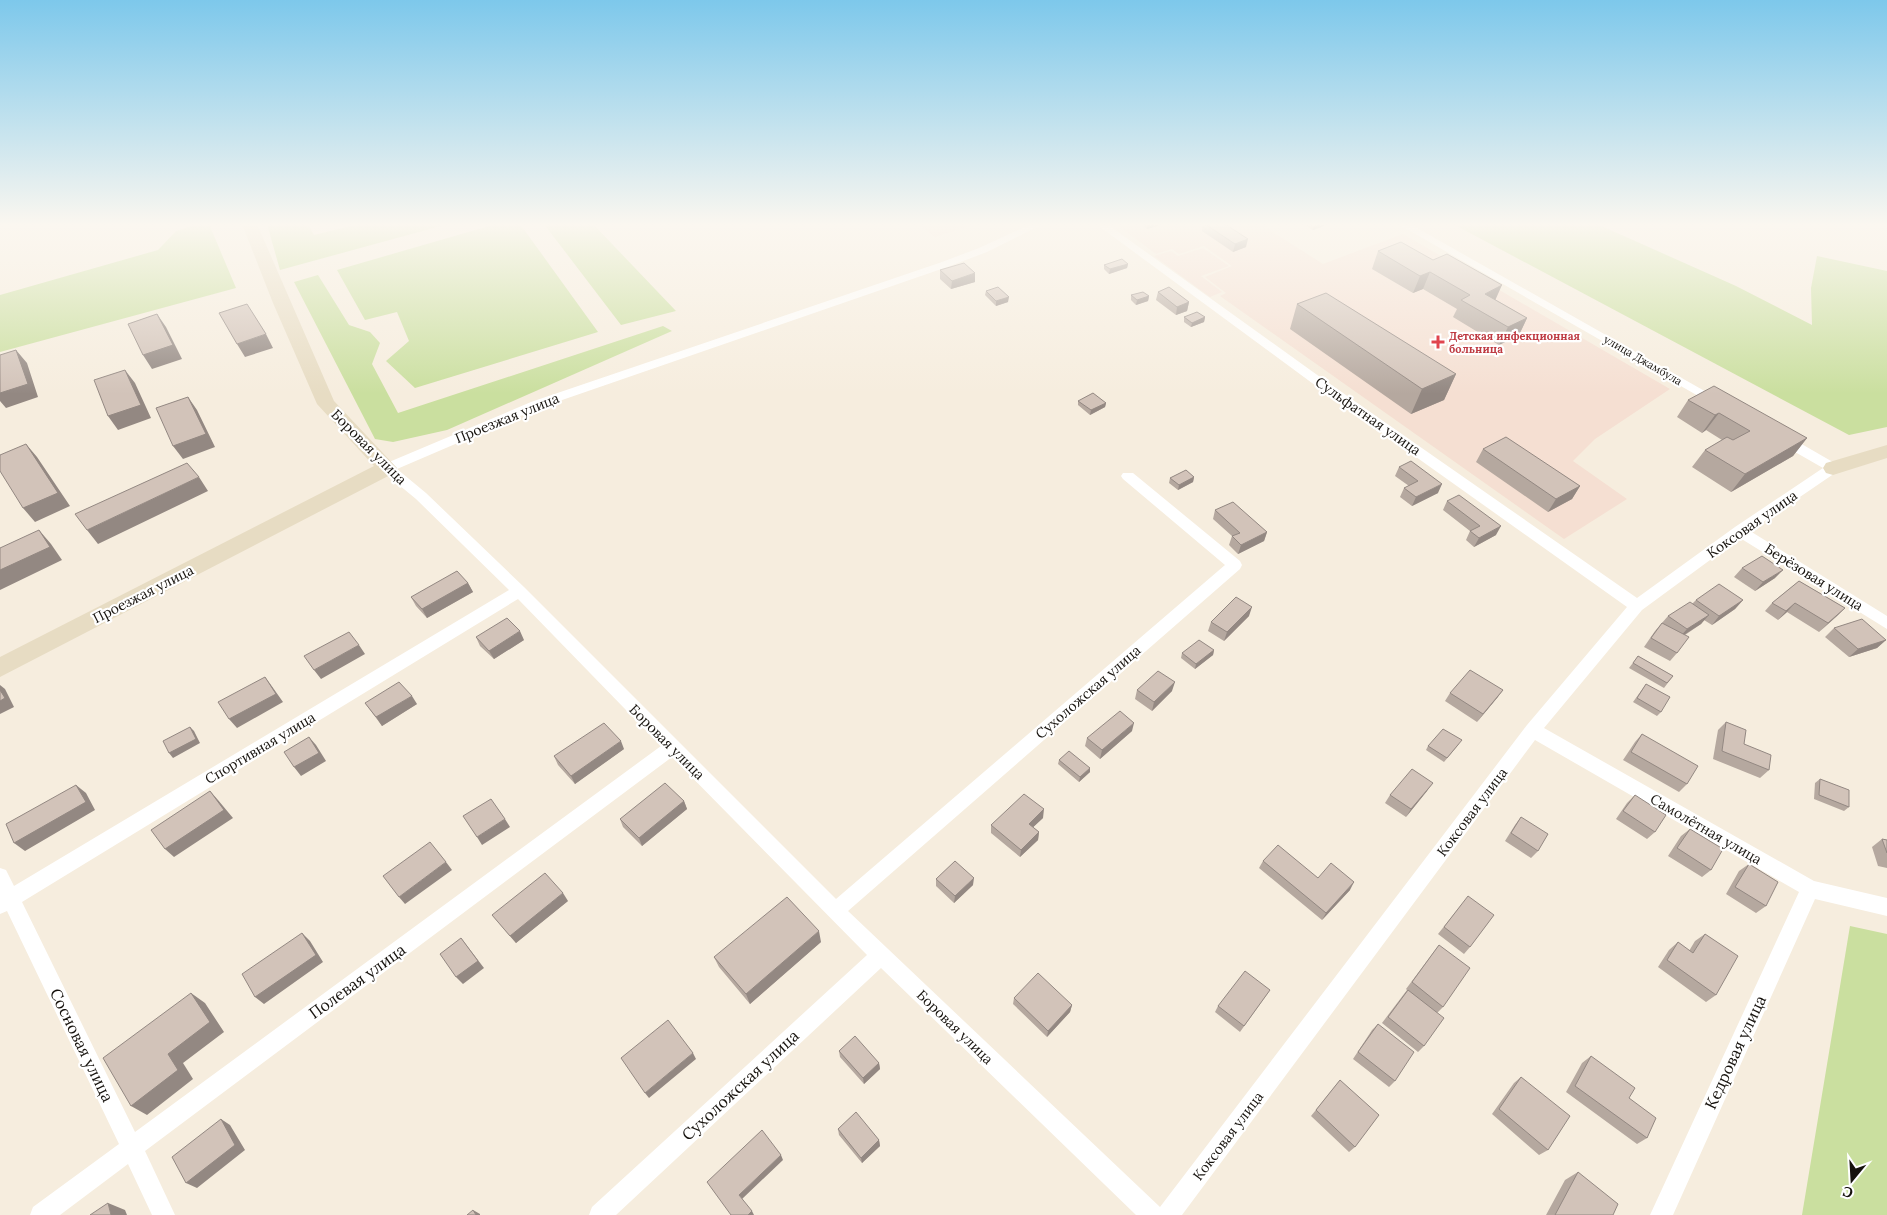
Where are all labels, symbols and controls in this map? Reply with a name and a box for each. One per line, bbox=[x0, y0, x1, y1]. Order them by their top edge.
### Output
place label: Детская инфекционная больница bbox=[1449, 329, 1580, 356]
street label: улица Джамбула bbox=[1601, 332, 1685, 388]
marker: Детская инфекционная больница bbox=[1431, 335, 1445, 349]
street label: Сульфатная улица bbox=[1312, 373, 1424, 459]
street label: Проезжая улица bbox=[452, 389, 562, 447]
street label: Боровая улица bbox=[327, 405, 411, 489]
street label: Коксовая улица bbox=[1703, 486, 1801, 562]
street label: Берёзовая улица bbox=[1761, 539, 1867, 615]
street label: Проезжая улица bbox=[90, 561, 196, 627]
street label: Сухоложская улица bbox=[1032, 641, 1144, 743]
street label: Боровая улица bbox=[625, 700, 709, 784]
street label: Спортивная улица bbox=[202, 708, 318, 788]
street label: Коксовая улица bbox=[1433, 764, 1511, 860]
street label: Самолётная улица bbox=[1647, 790, 1765, 868]
street label: Полевая улица bbox=[305, 939, 409, 1023]
street label: Сосновая улица bbox=[46, 985, 118, 1105]
street label: Боровая улица bbox=[913, 986, 997, 1068]
street label: Кедровая улица bbox=[1700, 992, 1770, 1112]
street label: Сухоложская улица bbox=[677, 1026, 803, 1144]
street label: Коксовая улица bbox=[1189, 1088, 1267, 1184]
north arrow bbox=[1827, 1155, 1877, 1205]
text: С bbox=[1840, 1182, 1855, 1202]

